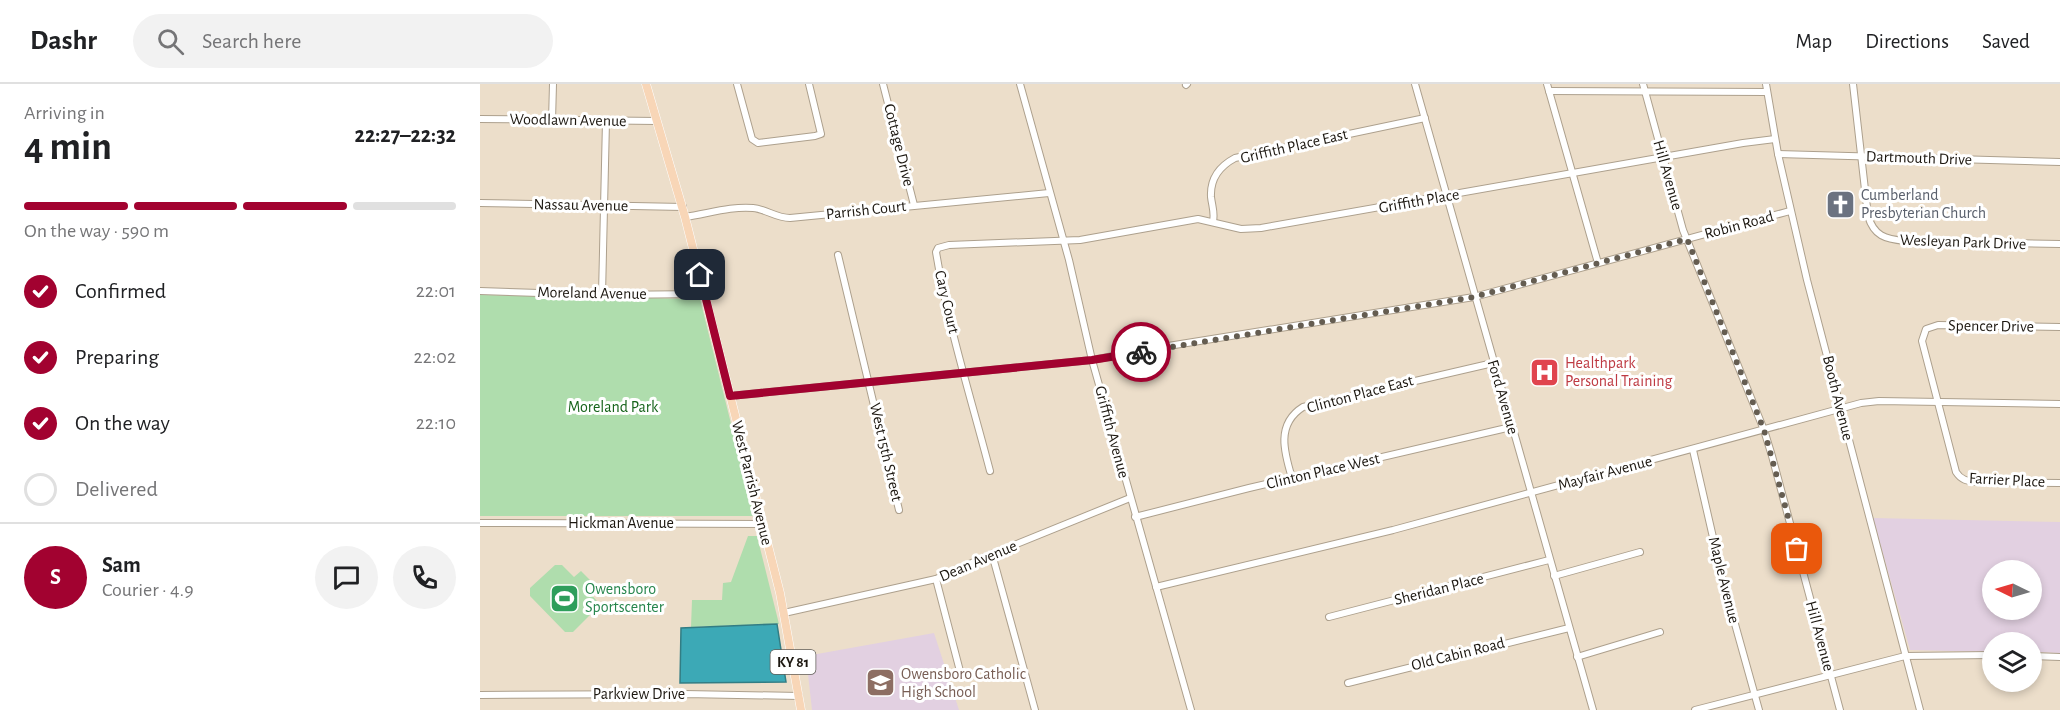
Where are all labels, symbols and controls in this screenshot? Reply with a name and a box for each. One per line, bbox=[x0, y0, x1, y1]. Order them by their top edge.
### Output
search box bbox=[133, 14, 553, 68]
icon: search bbox=[154, 25, 187, 58]
text: Dashr bbox=[30, 27, 97, 55]
text: Search here bbox=[202, 30, 301, 52]
text: Map bbox=[1796, 31, 1832, 52]
text: Directions bbox=[1865, 31, 1949, 52]
text: Saved bbox=[1982, 31, 2030, 52]
street label: Cottage Drive bbox=[881, 102, 917, 188]
text: Arriving in bbox=[24, 103, 105, 123]
street label: Woodlawn Avenue bbox=[509, 111, 627, 129]
text: 22:27–22:32 bbox=[355, 124, 456, 146]
street label: Griffith Place East bbox=[1239, 126, 1349, 166]
text: 4 min bbox=[24, 128, 112, 167]
street label: Hill Avenue bbox=[1650, 138, 1686, 212]
street label: Dartmouth Drive bbox=[1866, 148, 1972, 168]
street label: Griffith Place bbox=[1378, 186, 1460, 216]
place label: Cumberland Presbyterian Church bbox=[1861, 187, 1986, 222]
church icon: Cumberland Presbyterian Church bbox=[1824, 188, 1856, 220]
street label: Nassau Avenue bbox=[534, 196, 628, 214]
street label: Parrish Court bbox=[825, 198, 907, 222]
street label: Robin Road bbox=[1703, 208, 1775, 242]
text: On the way · 590 m bbox=[24, 221, 169, 241]
street label: Wesleyan Park Drive bbox=[1899, 232, 2026, 253]
pin bbox=[674, 249, 725, 300]
icon: home bbox=[683, 258, 716, 291]
street label: Cary Court bbox=[931, 269, 962, 335]
icon: check bbox=[24, 275, 57, 308]
text: Confirmed bbox=[75, 280, 166, 302]
text: 22:01 bbox=[416, 281, 456, 301]
street label: Moreland Avenue bbox=[537, 284, 647, 302]
street label: Spencer Drive bbox=[1948, 317, 2034, 335]
courier bbox=[1111, 322, 1171, 382]
icon: bike bbox=[1125, 336, 1158, 369]
icon: check bbox=[24, 341, 57, 374]
text: Preparing bbox=[75, 346, 159, 368]
text: 22:02 bbox=[414, 347, 456, 367]
street label: Booth Avenue bbox=[1820, 354, 1856, 442]
place label: Healthpark Personal Training bbox=[1565, 355, 1673, 389]
hospital icon: Healthpark Personal Training bbox=[1528, 356, 1560, 388]
street label: Ford Avenue bbox=[1485, 358, 1521, 436]
street label: Clinton Place East bbox=[1305, 372, 1415, 416]
street label: Griffith Avenue bbox=[1092, 384, 1132, 480]
park label: Moreland Park bbox=[568, 399, 659, 415]
street label: West 15th Street bbox=[867, 401, 905, 503]
icon: check bbox=[24, 407, 57, 440]
text: On the way bbox=[75, 412, 170, 434]
text: 22:10 bbox=[416, 413, 456, 433]
street label: West Parrish Avenue bbox=[729, 419, 775, 547]
street label: Clinton Place West bbox=[1265, 450, 1381, 492]
street label: Mayfair Avenue bbox=[1556, 453, 1654, 494]
street label: Farrier Place bbox=[1968, 470, 2046, 490]
text: Delivered bbox=[75, 478, 158, 500]
street label: Hickman Avenue bbox=[568, 515, 674, 531]
pin bbox=[1771, 523, 1822, 574]
icon: bag bbox=[1780, 532, 1813, 565]
street label: Maple Avenue bbox=[1706, 535, 1742, 625]
street label: Dean Avenue bbox=[937, 538, 1019, 584]
button: chat bbox=[315, 546, 378, 609]
button: phone bbox=[393, 546, 456, 609]
text: Sam bbox=[102, 554, 141, 576]
north arrow bbox=[1982, 560, 2042, 620]
map controls bbox=[1982, 560, 2042, 692]
text: S bbox=[50, 566, 61, 588]
street label: Sheridan Place bbox=[1393, 570, 1485, 608]
text: Courier · 4.9 bbox=[102, 580, 194, 600]
place label: Owensboro Sportscenter bbox=[585, 581, 665, 615]
sports icon: Owensboro Sportscenter bbox=[548, 582, 580, 614]
street label: Hill Avenue bbox=[1803, 599, 1837, 673]
button: layers bbox=[1982, 632, 2042, 692]
street label: Old Cabin Road bbox=[1410, 635, 1506, 673]
road number: KY 81 bbox=[770, 650, 816, 674]
place label: Owensboro Catholic High School bbox=[901, 666, 1026, 700]
school or university icon: Owensboro Catholic High School bbox=[864, 667, 896, 699]
street label: Parkview Drive bbox=[593, 686, 685, 702]

